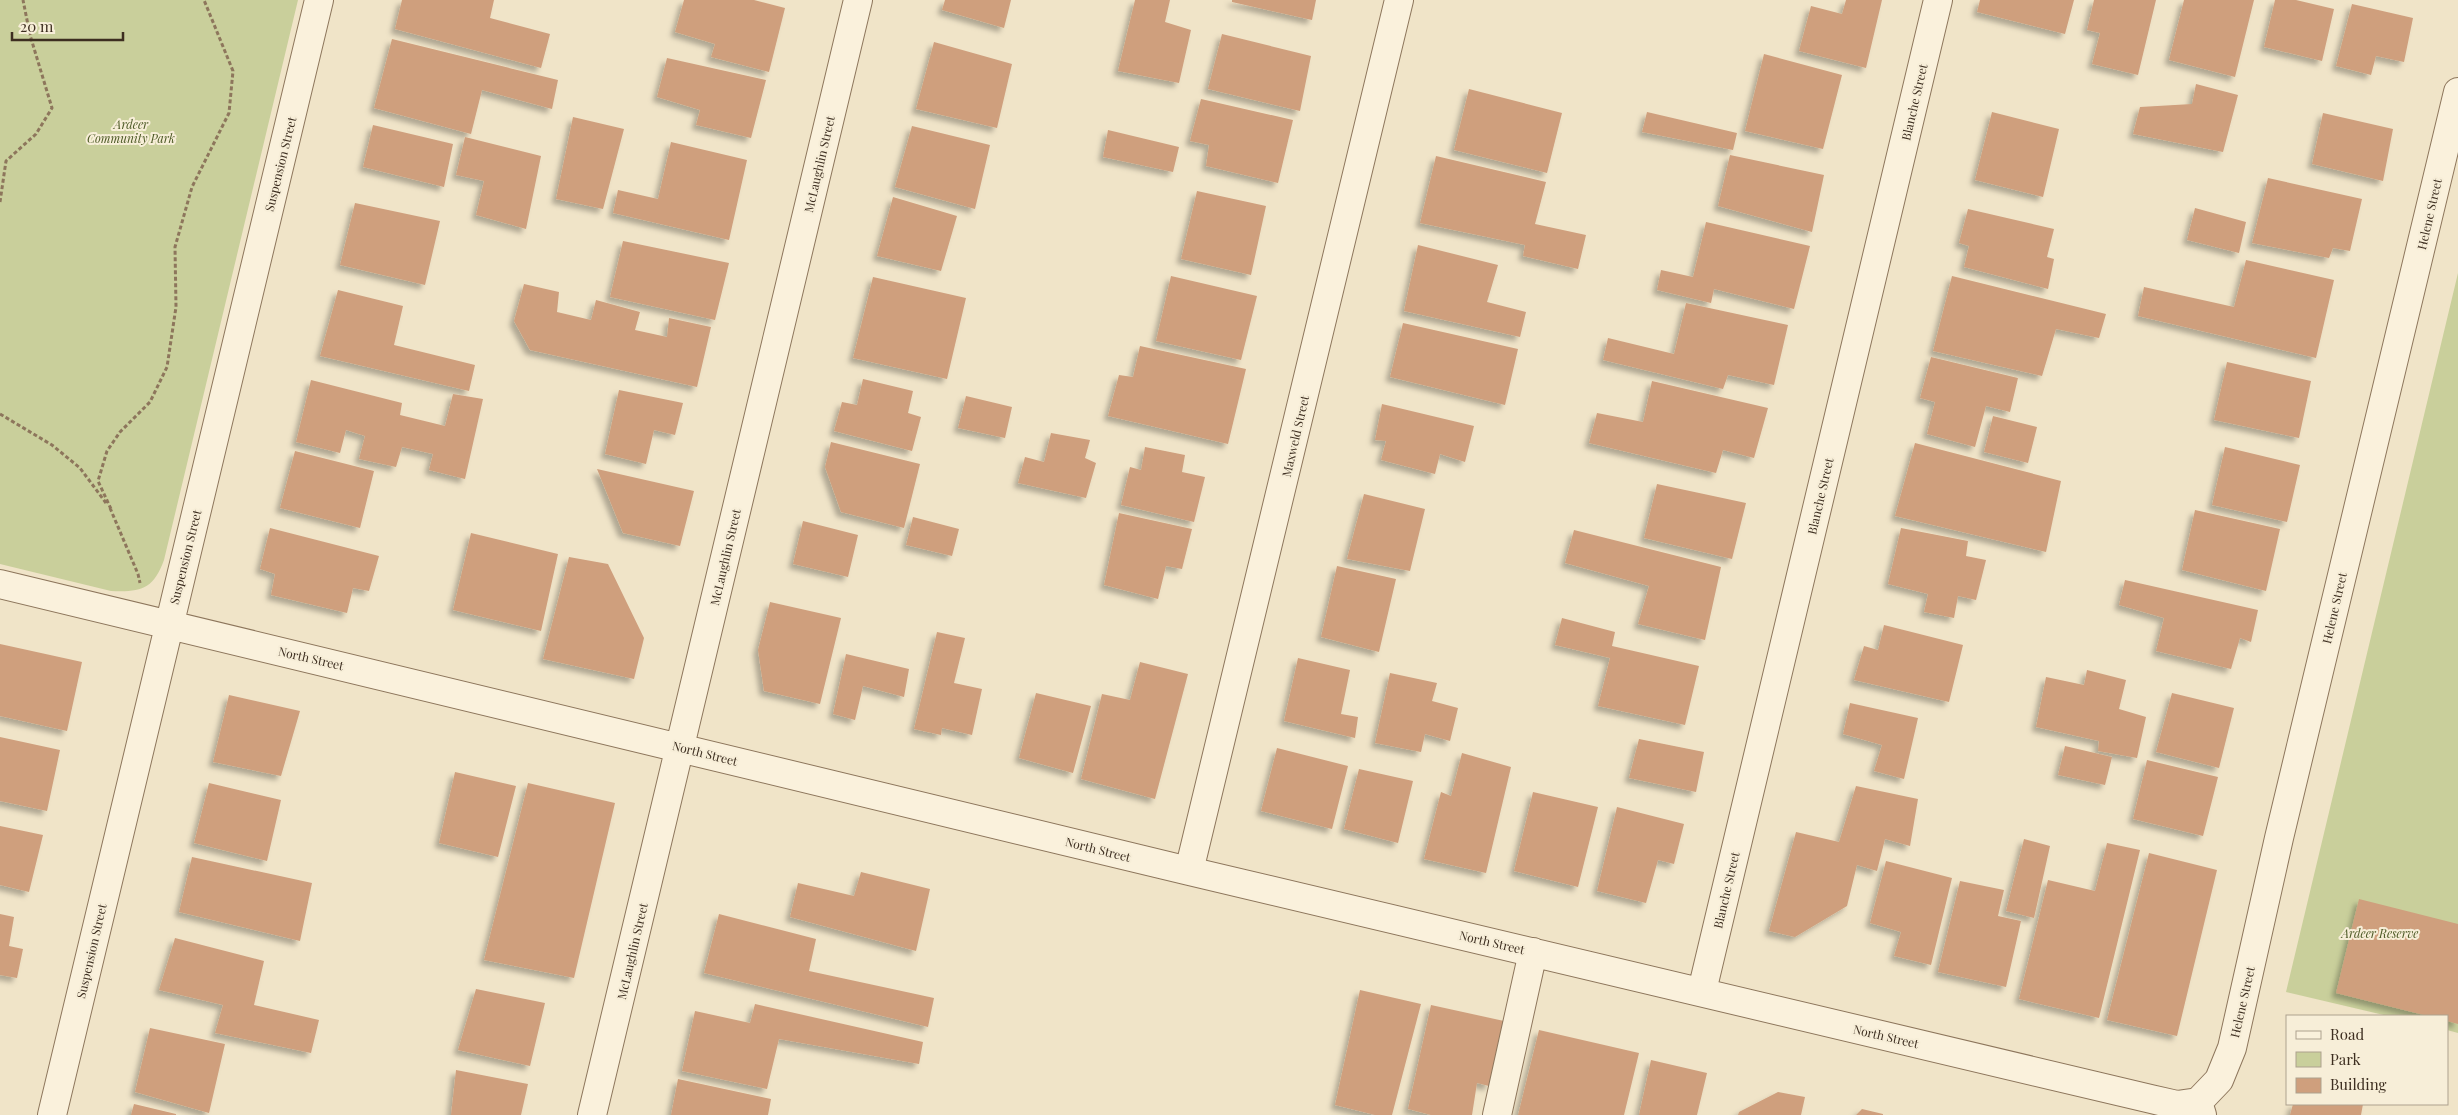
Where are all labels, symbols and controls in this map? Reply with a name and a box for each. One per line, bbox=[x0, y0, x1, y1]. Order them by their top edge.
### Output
scale bar bbox=[12, 10, 124, 42]
text: 20 m bbox=[20, 16, 54, 36]
street label: Blanche Street bbox=[1897, 61, 1931, 142]
street label: McLaughlin Street bbox=[800, 113, 838, 214]
street label: Suspension Street bbox=[261, 114, 300, 213]
park label: Ardeer Community Park bbox=[87, 116, 175, 146]
street label: Helene Street bbox=[2413, 176, 2445, 251]
street label: Maxweld Street bbox=[1278, 393, 1312, 478]
street label: Blanche Street bbox=[1803, 455, 1837, 536]
street label: McLaughlin Street bbox=[706, 506, 744, 607]
street label: Suspension Street bbox=[166, 507, 205, 606]
street label: Helene Street bbox=[2318, 570, 2350, 645]
street label: North Street bbox=[277, 643, 346, 673]
street label: North Street bbox=[671, 737, 740, 769]
street label: North Street bbox=[1064, 833, 1133, 865]
street label: Blanche Street bbox=[1709, 849, 1743, 930]
street label: McLaughlin Street bbox=[613, 900, 651, 1001]
street label: Suspension Street bbox=[72, 901, 110, 1000]
park label: Ardeer Reserve bbox=[2340, 925, 2418, 941]
street label: North Street bbox=[1458, 927, 1527, 957]
street label: Helene Street bbox=[2226, 964, 2258, 1039]
legend bbox=[2286, 1015, 2448, 1105]
street label: North Street bbox=[1852, 1021, 1921, 1051]
text: Road bbox=[2330, 1024, 2364, 1044]
text: Park bbox=[2330, 1049, 2362, 1069]
text: Building bbox=[2330, 1074, 2387, 1094]

